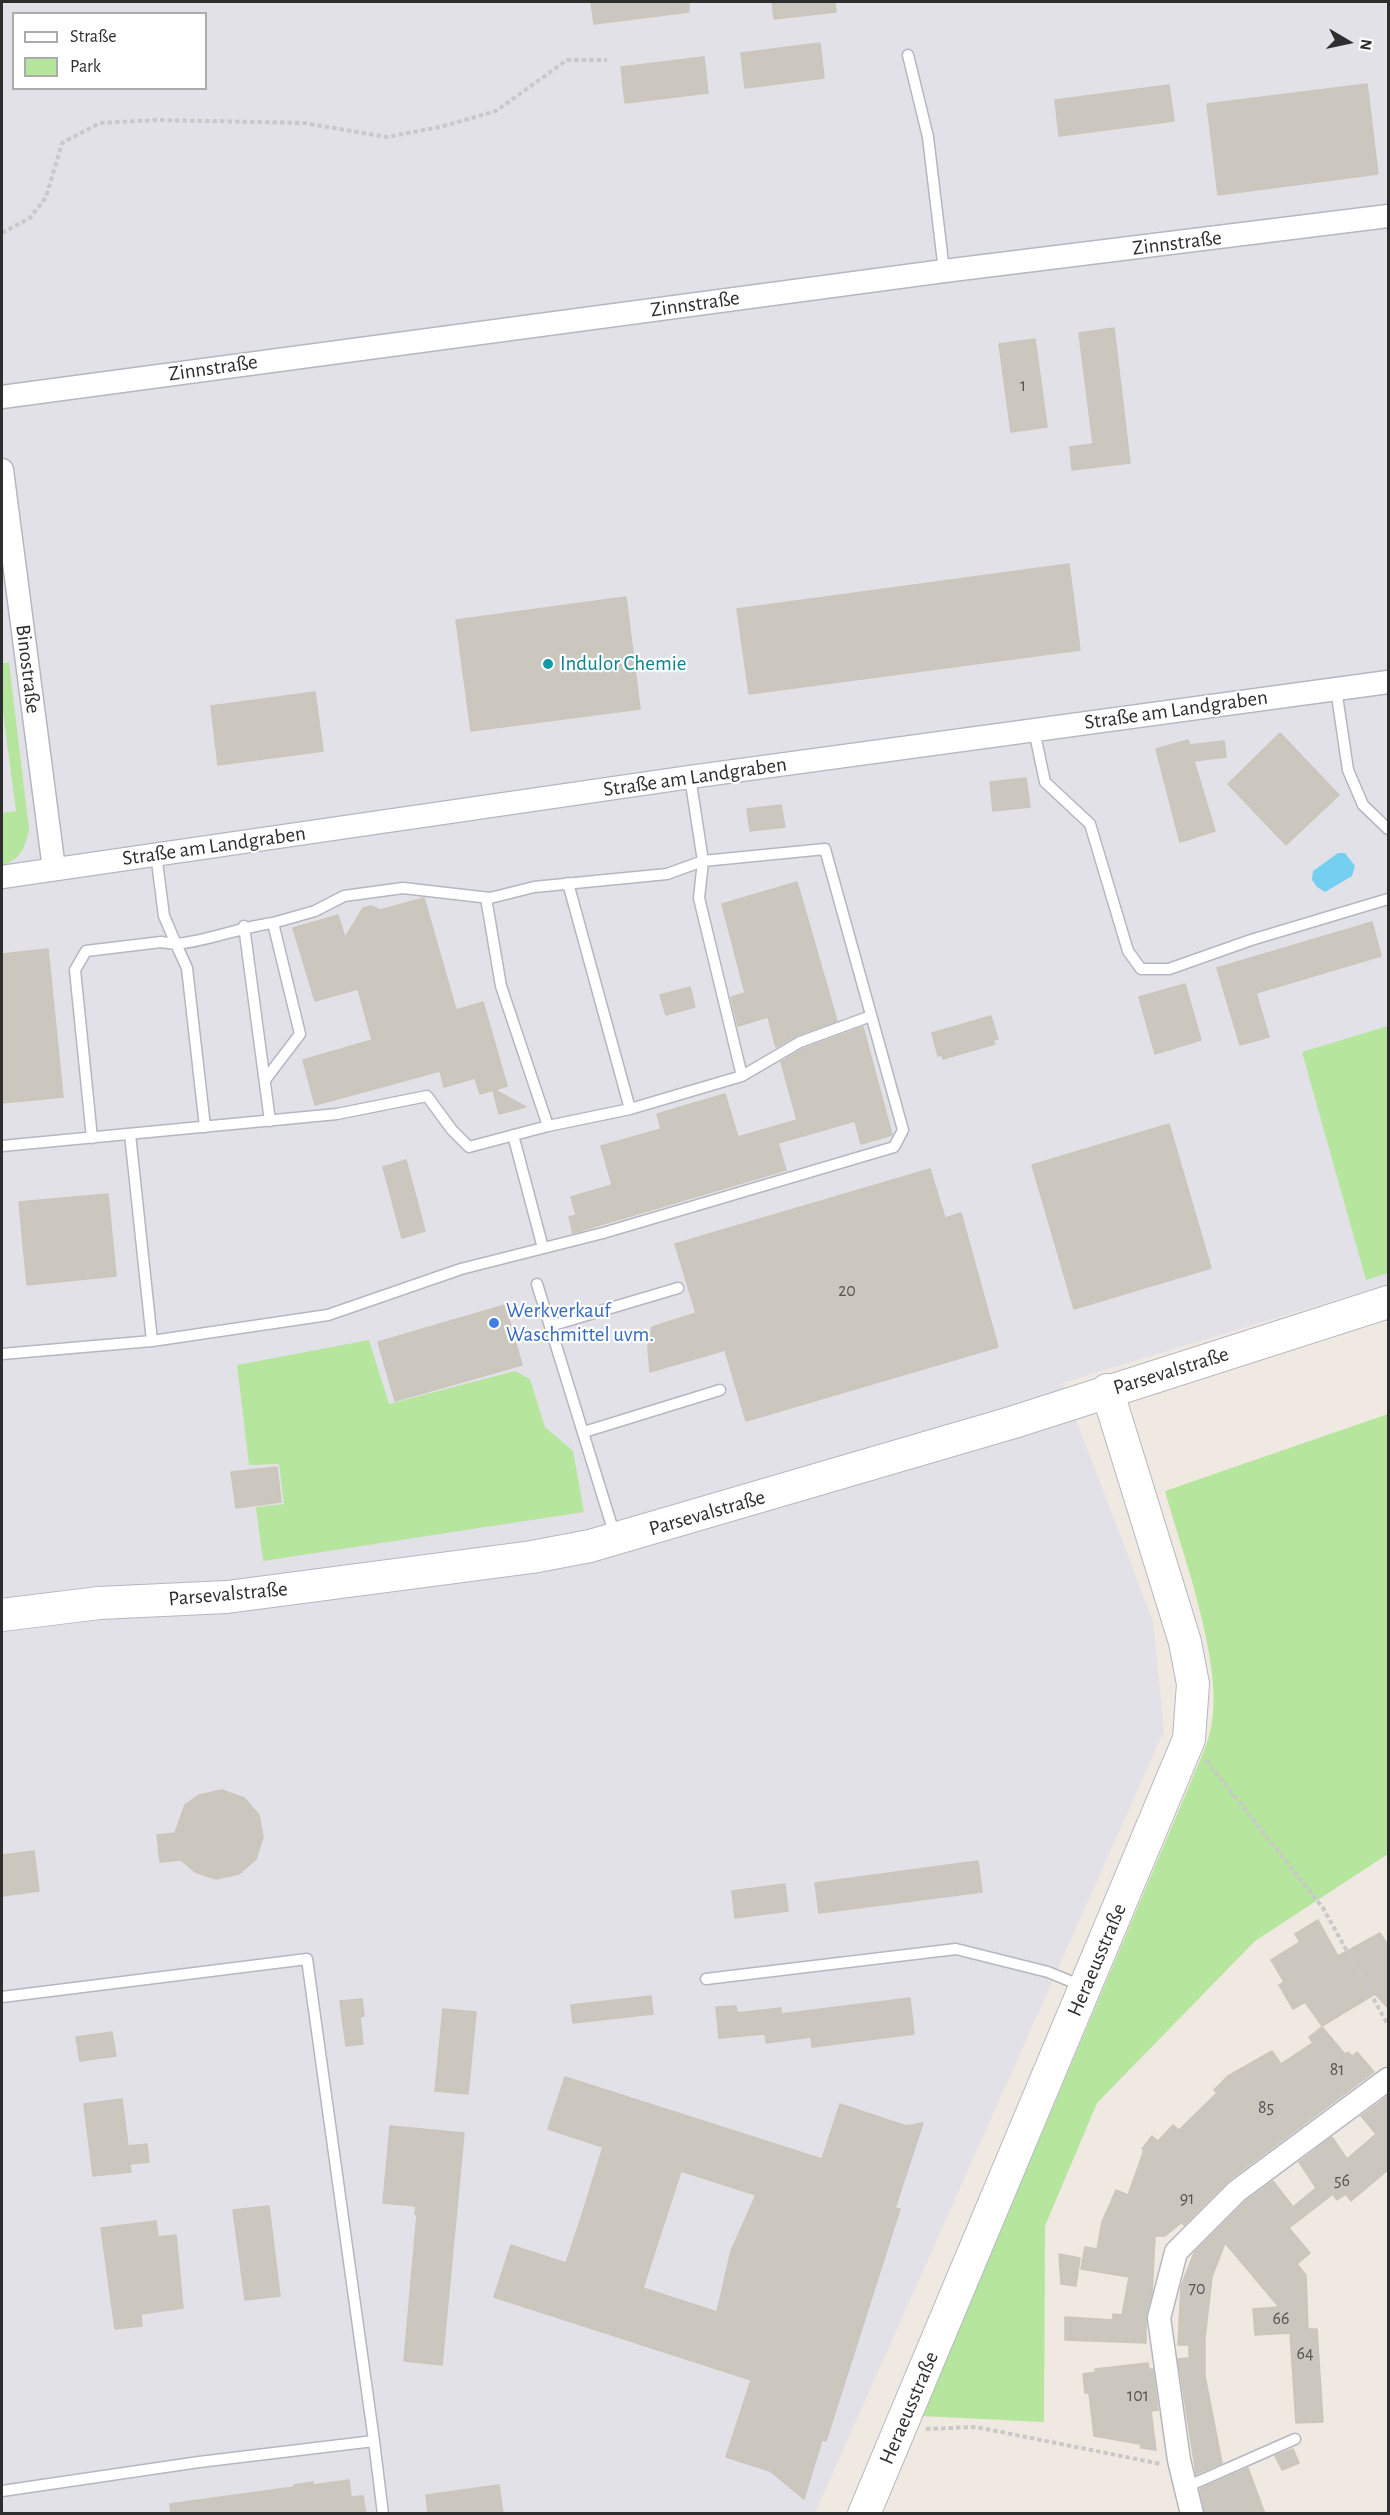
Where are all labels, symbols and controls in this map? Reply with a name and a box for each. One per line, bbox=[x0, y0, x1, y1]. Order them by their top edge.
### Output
legend bbox=[12, 12, 207, 90]
north arrow bbox=[1318, 12, 1378, 72]
text: Straße bbox=[70, 28, 116, 46]
text: N bbox=[1357, 38, 1375, 52]
text: Park bbox=[70, 58, 101, 76]
street label: Zinnstraße bbox=[1131, 225, 1223, 261]
street label: Zinnstraße bbox=[649, 285, 741, 323]
street label: Zinnstraße bbox=[167, 349, 259, 387]
house number: 1 bbox=[1020, 375, 1026, 397]
street label: Binostraße bbox=[10, 623, 46, 715]
place label: Indulor Chemie bbox=[560, 651, 686, 677]
marker: Indulor Chemie bbox=[541, 657, 555, 671]
street label: Straße am Landgraben bbox=[1083, 685, 1269, 735]
street label: Straße am Landgraben bbox=[602, 752, 788, 802]
street label: Straße am Landgraben bbox=[121, 821, 307, 871]
house number: 20 bbox=[838, 1280, 856, 1302]
place label: Werkverkauf Waschmittel uvm. bbox=[506, 1298, 654, 1348]
marker: Werkverkauf Waschmittel uvm. bbox=[487, 1316, 501, 1330]
street label: Parsevalstraße bbox=[1110, 1341, 1232, 1401]
street label: Parsevalstraße bbox=[646, 1484, 768, 1542]
street label: Parsevalstraße bbox=[167, 1576, 289, 1612]
street label: Heraeusstraße bbox=[1062, 1900, 1132, 2020]
house number: 81 bbox=[1330, 2059, 1344, 2081]
house number: 85 bbox=[1258, 2097, 1274, 2119]
house number: 56 bbox=[1334, 2170, 1350, 2192]
house number: 91 bbox=[1180, 2188, 1194, 2210]
house number: 70 bbox=[1188, 2278, 1206, 2300]
house number: 66 bbox=[1273, 2308, 1289, 2330]
house number: 64 bbox=[1296, 2343, 1314, 2365]
street label: Heraeusstraße bbox=[874, 2348, 944, 2468]
house number: 101 bbox=[1127, 2385, 1149, 2407]

